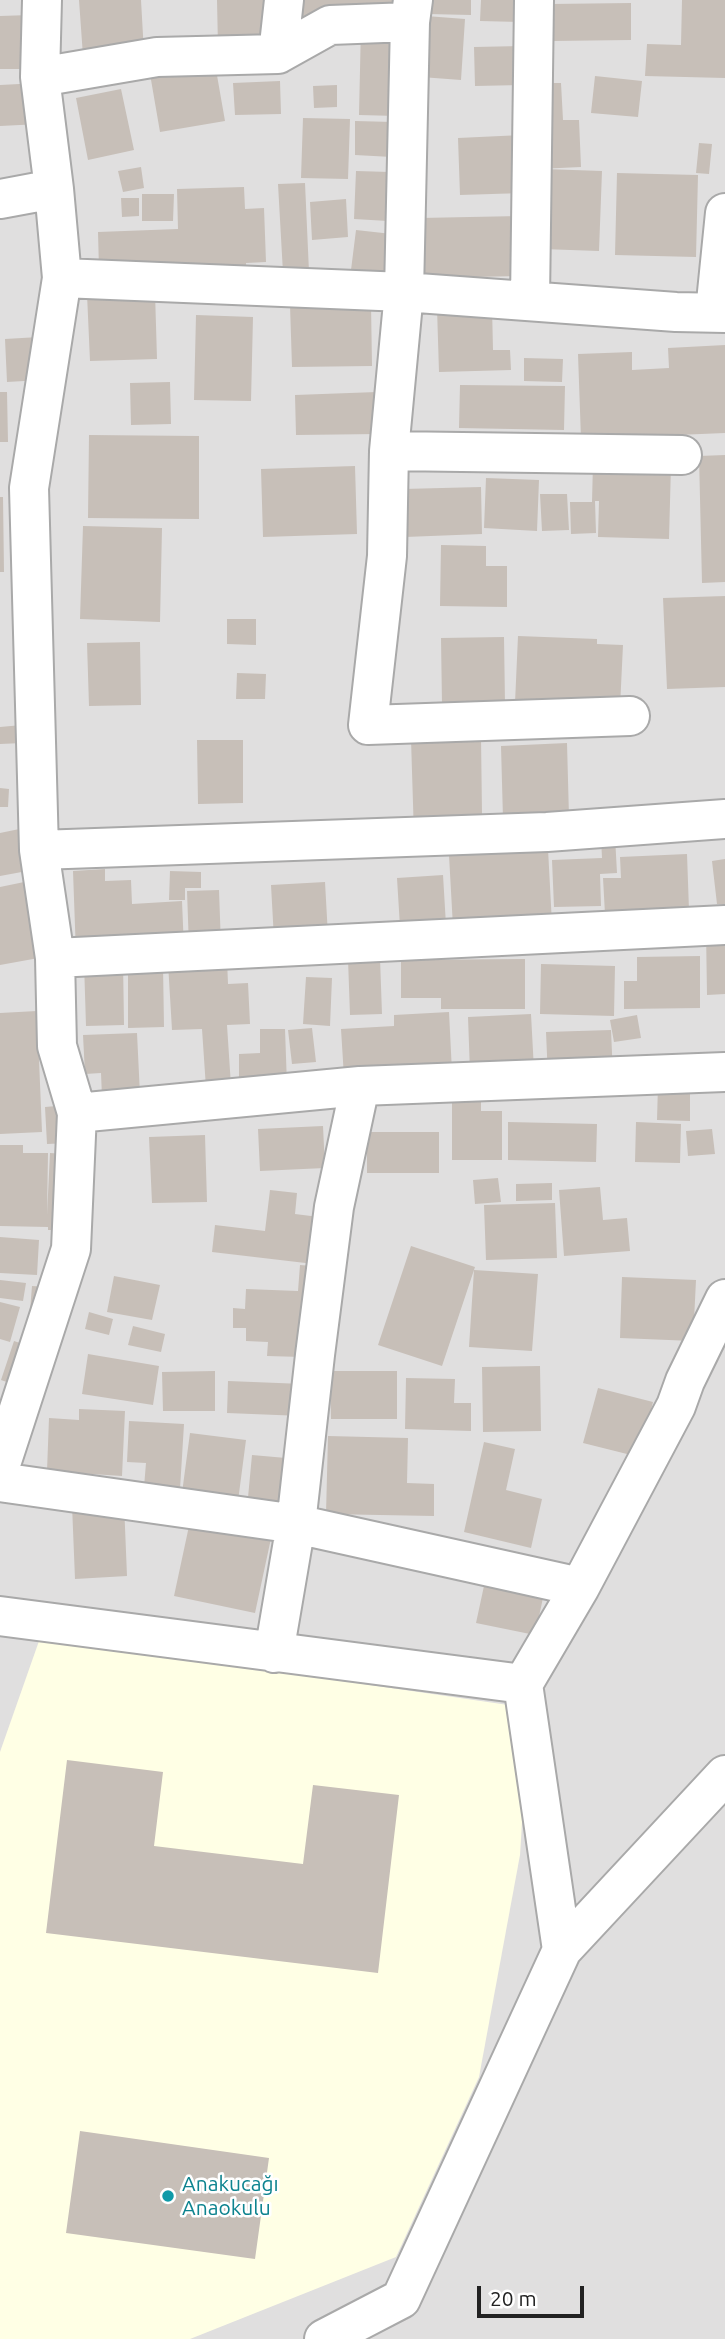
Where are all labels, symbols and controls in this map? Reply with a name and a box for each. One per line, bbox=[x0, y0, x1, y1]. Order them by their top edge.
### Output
place label: Anakucağı Anaokulu bbox=[182, 2171, 279, 2221]
marker: Anakucağı Anaokulu bbox=[160, 2188, 176, 2204]
scale bar bbox=[480, 2272, 587, 2316]
text: 20 m bbox=[490, 2286, 537, 2310]

